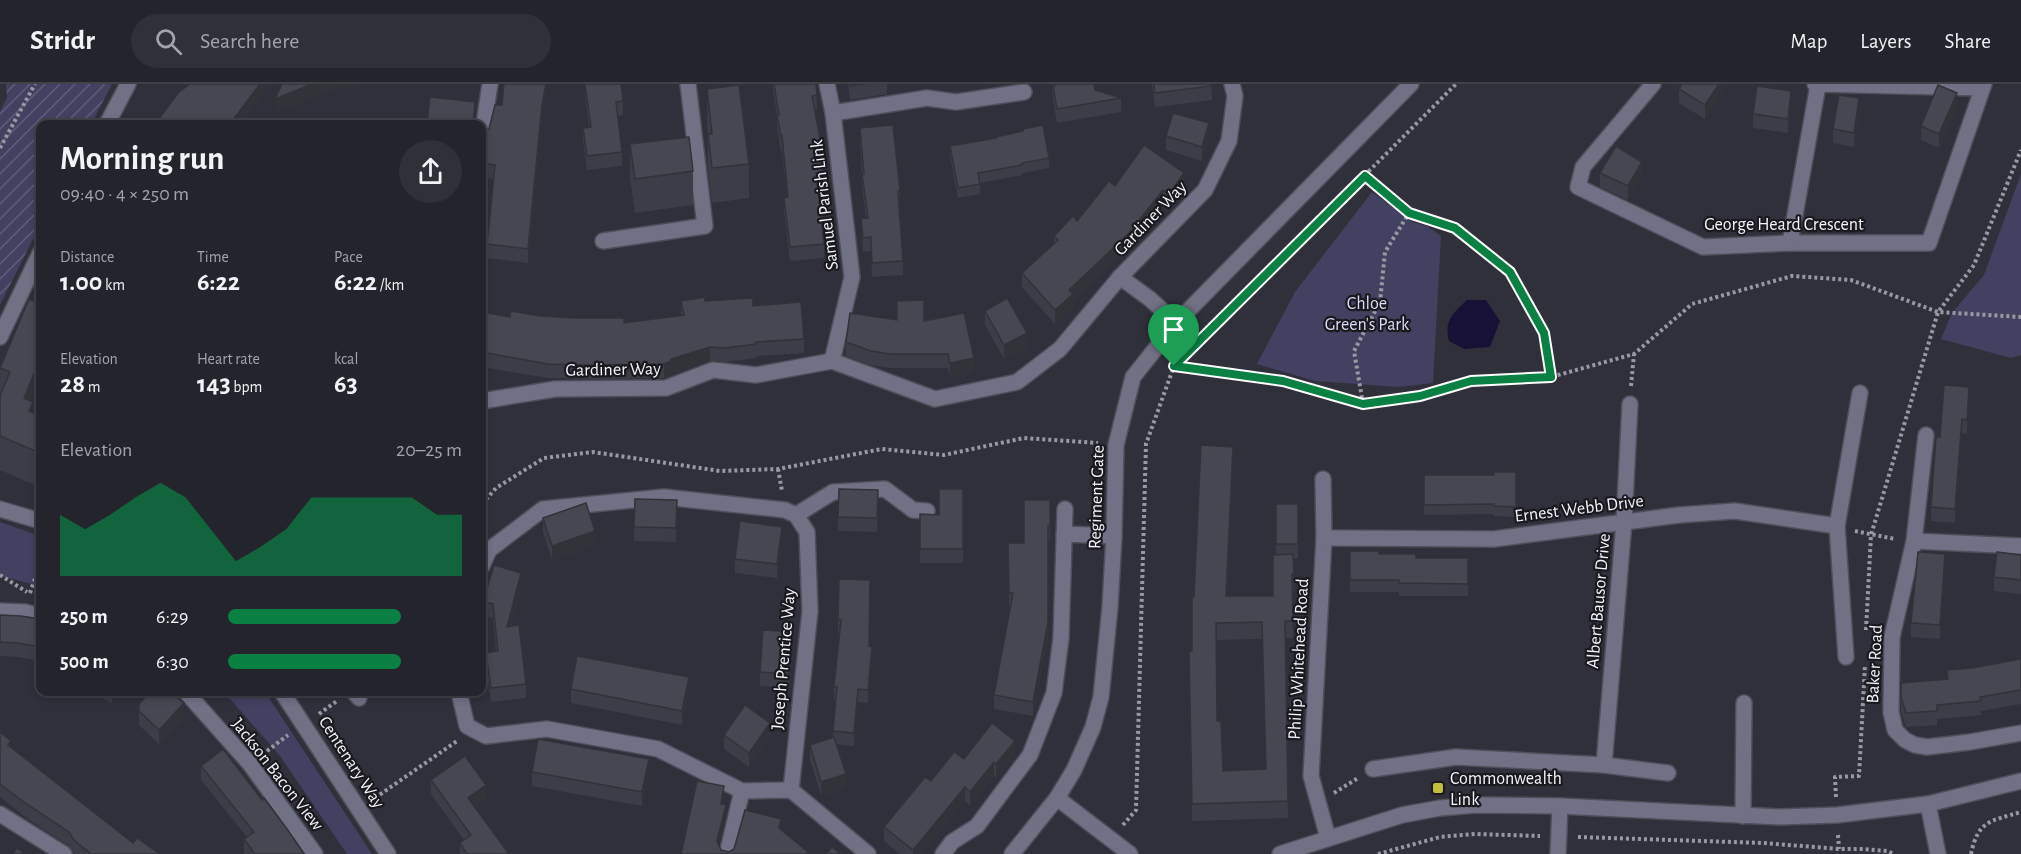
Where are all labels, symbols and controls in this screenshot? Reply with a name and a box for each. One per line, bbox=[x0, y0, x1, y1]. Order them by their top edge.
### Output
search box bbox=[131, 14, 551, 68]
icon: search bbox=[152, 25, 185, 58]
text: Stridr bbox=[30, 27, 95, 55]
text: Search here bbox=[200, 30, 299, 52]
text: Map bbox=[1791, 31, 1827, 52]
text: Layers bbox=[1860, 31, 1911, 52]
text: Share bbox=[1944, 31, 1991, 52]
street label: Samuel Parish Link bbox=[808, 138, 842, 271]
button: share bbox=[399, 140, 462, 203]
text: Morning run bbox=[60, 143, 224, 176]
street label: Gardiner Way bbox=[1111, 178, 1191, 259]
text: 09:40 · 4 × 250 m bbox=[60, 184, 189, 204]
street label: George Heard Crescent bbox=[1704, 216, 1864, 234]
text: Distance bbox=[60, 249, 114, 265]
text: Time bbox=[197, 249, 229, 265]
text: Pace bbox=[334, 249, 363, 265]
text: 1.00 bbox=[60, 269, 102, 295]
text: 6:22 bbox=[197, 269, 240, 295]
text: 6:22 bbox=[334, 269, 377, 295]
text: km bbox=[102, 277, 125, 293]
text: /km bbox=[377, 277, 404, 293]
park label: Chloe Green's Park bbox=[1325, 295, 1410, 334]
pin bbox=[1148, 304, 1199, 366]
icon: arrive bbox=[1157, 313, 1190, 346]
text: Elevation bbox=[60, 351, 118, 367]
text: Heart rate bbox=[197, 351, 260, 367]
text: kcal bbox=[334, 351, 358, 367]
street label: Gardiner Way bbox=[565, 360, 661, 380]
text: 28 bbox=[60, 371, 85, 397]
text: 143 bbox=[197, 371, 231, 397]
text: 63 bbox=[334, 371, 358, 397]
text: m bbox=[85, 379, 101, 395]
text: bpm bbox=[231, 379, 262, 395]
text: Elevation bbox=[60, 440, 132, 460]
text: 20–25 m bbox=[396, 440, 462, 460]
street label: Regiment Gate bbox=[1086, 445, 1108, 549]
street label: Ernest Webb Drive bbox=[1514, 492, 1645, 526]
street label: Albert Bausor Drive bbox=[1584, 533, 1614, 669]
street label: Philip Whitehead Road bbox=[1286, 578, 1312, 740]
street label: Joseph Prentice Way bbox=[769, 587, 799, 731]
text: 250 m bbox=[60, 607, 108, 627]
text: 6:29 bbox=[156, 607, 188, 627]
street label: Baker Road bbox=[1864, 624, 1886, 704]
text: 500 m bbox=[60, 652, 109, 672]
text: 6:30 bbox=[156, 652, 189, 672]
street label: Centenary Way bbox=[315, 713, 388, 812]
street label: Jackson Bacon View bbox=[228, 715, 326, 834]
place label: Commonwealth Link bbox=[1450, 770, 1562, 809]
marker: Commonwealth Link bbox=[1431, 781, 1445, 795]

